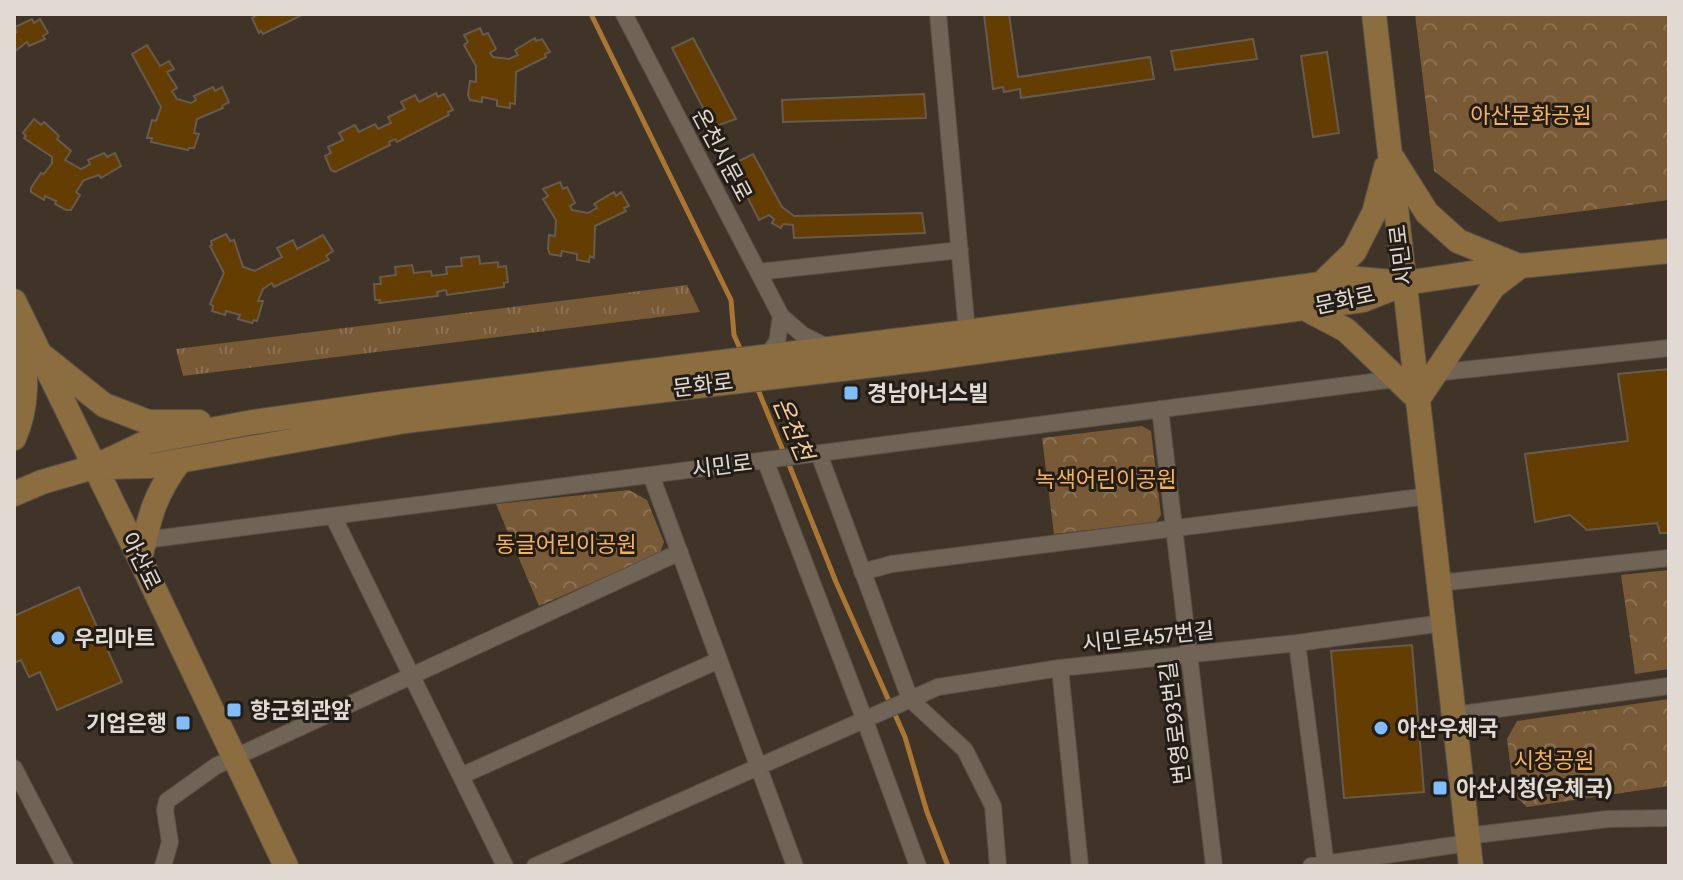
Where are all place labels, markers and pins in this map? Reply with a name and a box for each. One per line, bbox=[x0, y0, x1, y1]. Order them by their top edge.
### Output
place label: 경남아너스빌 bbox=[867, 380, 988, 407]
marker: 경남아너스빌 bbox=[842, 384, 860, 402]
place label: 우리마트 bbox=[74, 625, 155, 652]
marker: 우리마트 bbox=[49, 629, 67, 647]
place label: 향군회관앞 bbox=[250, 697, 351, 724]
marker: 향군회관앞 bbox=[225, 701, 243, 719]
place label: 기업은행 bbox=[86, 710, 167, 737]
marker: 기업은행 bbox=[174, 714, 192, 732]
place label: 아산우체국 bbox=[1397, 715, 1498, 742]
marker: 아산우체국 bbox=[1372, 719, 1390, 737]
place label: 아산시청(우체국) bbox=[1456, 775, 1612, 802]
marker: 아산시청(우체국) bbox=[1431, 779, 1449, 797]

